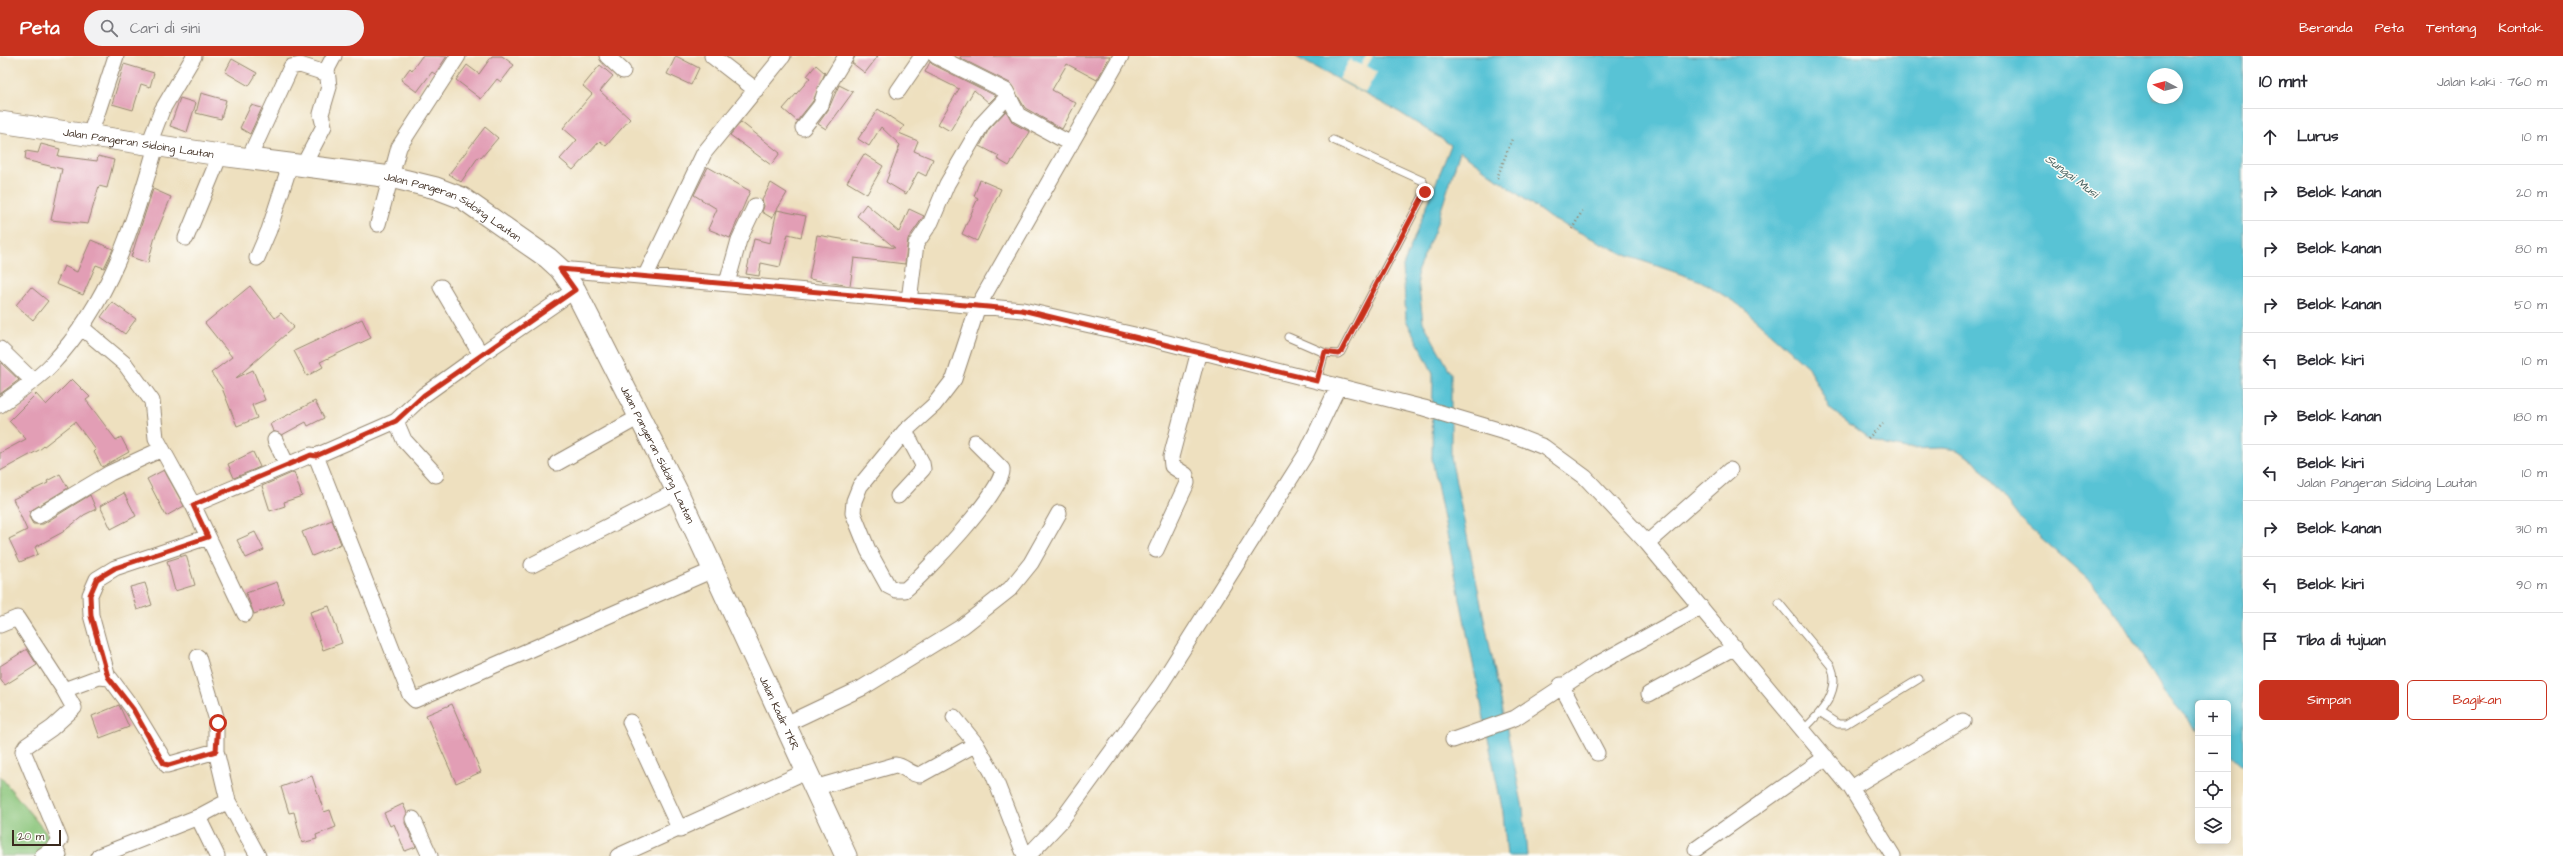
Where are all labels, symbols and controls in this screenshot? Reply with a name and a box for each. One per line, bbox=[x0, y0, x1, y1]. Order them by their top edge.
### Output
search box bbox=[84, 10, 364, 46]
text: Peta bbox=[20, 15, 60, 42]
icon: search bbox=[98, 17, 120, 39]
text: Cari di sini bbox=[130, 18, 200, 39]
text: Beranda bbox=[2299, 18, 2353, 38]
text: Peta bbox=[2375, 18, 2404, 38]
text: Tentang bbox=[2426, 18, 2476, 38]
text: Kontak bbox=[2498, 18, 2543, 38]
north arrow bbox=[2147, 68, 2183, 104]
text: 10 mnt bbox=[2259, 70, 2307, 94]
text: Jalan kaki · 760 m bbox=[2437, 73, 2547, 91]
street label: Jalan Pangeran Sidoing Lautan bbox=[62, 125, 215, 162]
icon: ahead bbox=[2259, 126, 2281, 148]
text: Lurus bbox=[2297, 126, 2338, 147]
text: 10 m bbox=[2522, 128, 2547, 146]
water label: Sungai Musi bbox=[2041, 151, 2104, 204]
street label: Jalan Pangeran Sidoing Lautan bbox=[383, 169, 525, 246]
icon: right bbox=[2259, 182, 2281, 204]
text: Belok kanan bbox=[2297, 182, 2381, 203]
route end bbox=[1416, 183, 1434, 201]
text: 20 m bbox=[2516, 184, 2547, 202]
icon: right bbox=[2259, 238, 2281, 260]
text: Belok kanan bbox=[2297, 238, 2381, 259]
text: 80 m bbox=[2515, 240, 2547, 258]
icon: right bbox=[2259, 294, 2281, 316]
text: Belok kanan bbox=[2297, 294, 2381, 315]
text: 50 m bbox=[2514, 296, 2547, 314]
icon: left bbox=[2259, 350, 2281, 372]
text: Belok kiri bbox=[2297, 350, 2364, 371]
text: 10 m bbox=[2522, 352, 2547, 370]
street label: Jalan Pangeran Sidoing Lautan bbox=[617, 383, 698, 526]
icon: right bbox=[2259, 406, 2281, 428]
text: Belok kanan bbox=[2297, 406, 2381, 427]
text: 180 m bbox=[2513, 408, 2547, 426]
text: Belok kiri bbox=[2297, 453, 2364, 474]
icon: left bbox=[2259, 462, 2281, 484]
text: 10 m bbox=[2522, 464, 2547, 482]
text: Jalan Pangeran Sidoing Lautan bbox=[2297, 474, 2477, 492]
icon: right bbox=[2259, 518, 2281, 540]
text: Belok kanan bbox=[2297, 518, 2381, 539]
text: 310 m bbox=[2515, 520, 2547, 538]
icon: left bbox=[2259, 574, 2281, 596]
text: Belok kiri bbox=[2297, 574, 2364, 595]
text: 90 m bbox=[2516, 576, 2547, 594]
icon: arrive bbox=[2259, 630, 2281, 652]
text: Tiba di tujuan bbox=[2297, 630, 2386, 651]
street label: Jalan Kadir TKR bbox=[756, 674, 803, 753]
button: Simpan bbox=[2259, 680, 2399, 720]
button: Bagikan bbox=[2407, 680, 2547, 720]
map controls bbox=[2195, 700, 2231, 844]
button: + bbox=[2195, 700, 2231, 736]
route start bbox=[209, 714, 227, 732]
button: − bbox=[2195, 736, 2231, 772]
button: locate bbox=[2195, 772, 2231, 808]
button: layers bbox=[2195, 808, 2231, 844]
scale bar bbox=[12, 828, 61, 847]
text: 20 m bbox=[18, 829, 44, 844]

